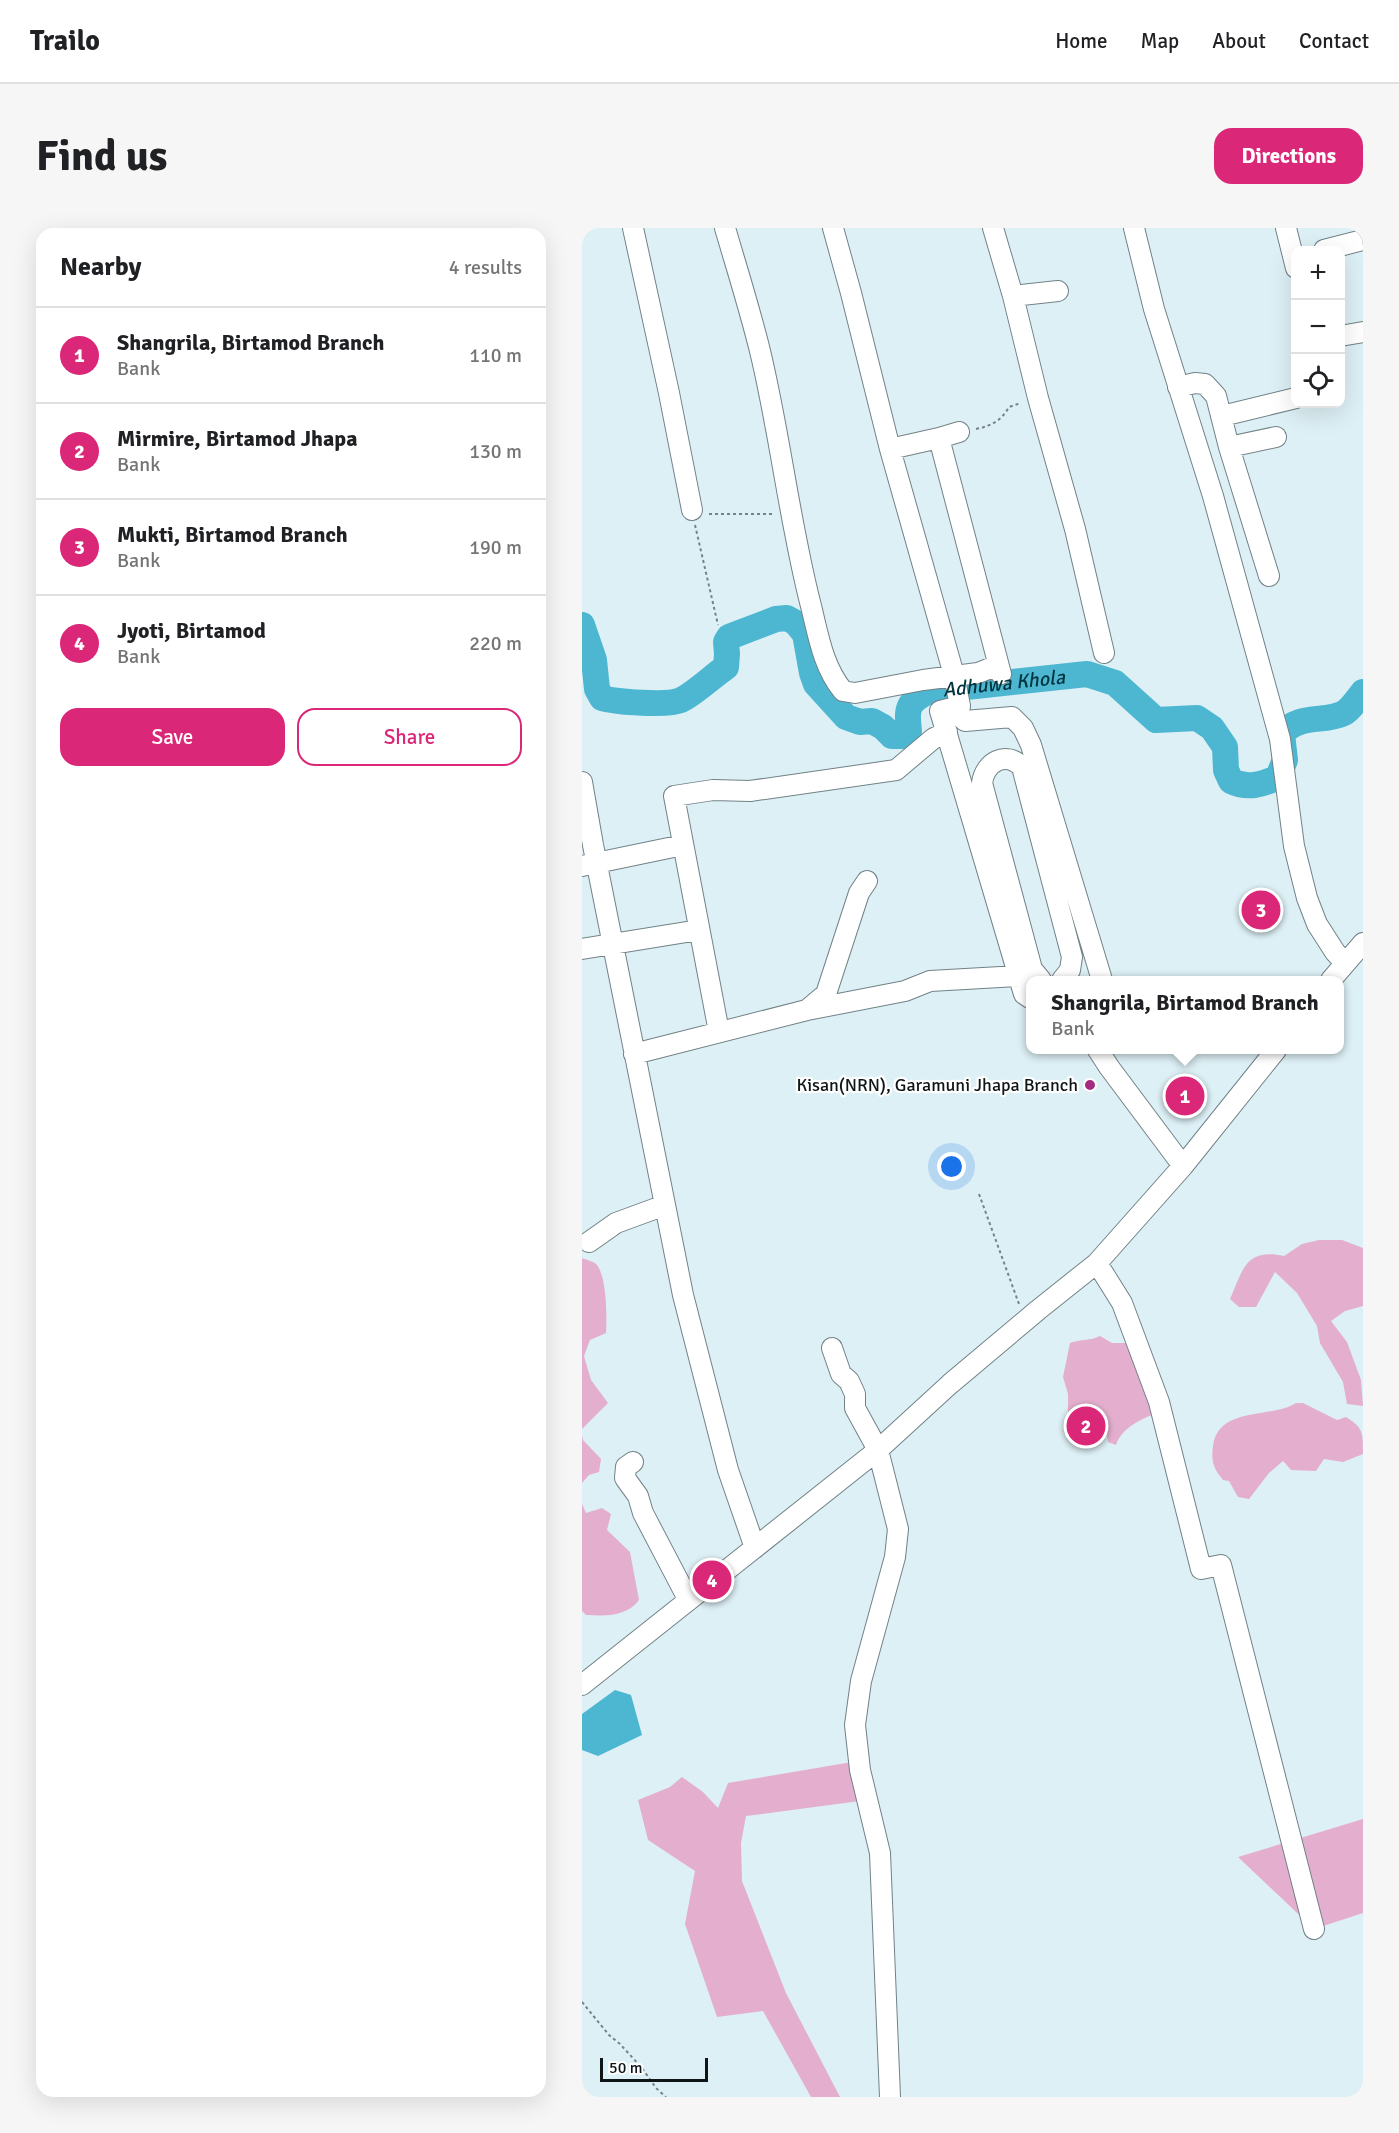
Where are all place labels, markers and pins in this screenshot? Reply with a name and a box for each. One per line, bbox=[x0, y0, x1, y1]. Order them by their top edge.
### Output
pin: 3 bbox=[1242, 888, 1280, 932]
place label: Kisan(NRN), Garamuni Jhapa Branch bbox=[796, 1074, 1078, 1096]
pin: 1 bbox=[1166, 1074, 1204, 1118]
marker: Kisan(NRN), Garamuni Jhapa Branch bbox=[1083, 1078, 1097, 1092]
pin: 2 bbox=[1066, 1404, 1106, 1448]
pin: 4 bbox=[692, 1558, 732, 1602]

